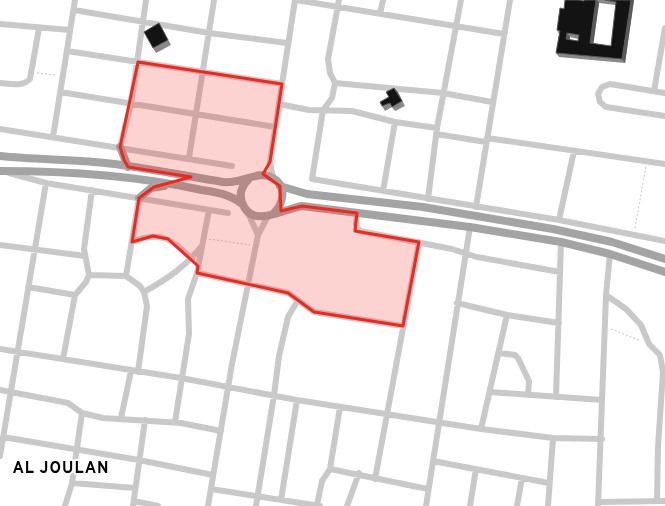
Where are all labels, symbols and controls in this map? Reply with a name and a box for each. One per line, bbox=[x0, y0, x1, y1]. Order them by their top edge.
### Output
district label: AL JOULAN bbox=[12, 459, 110, 479]

